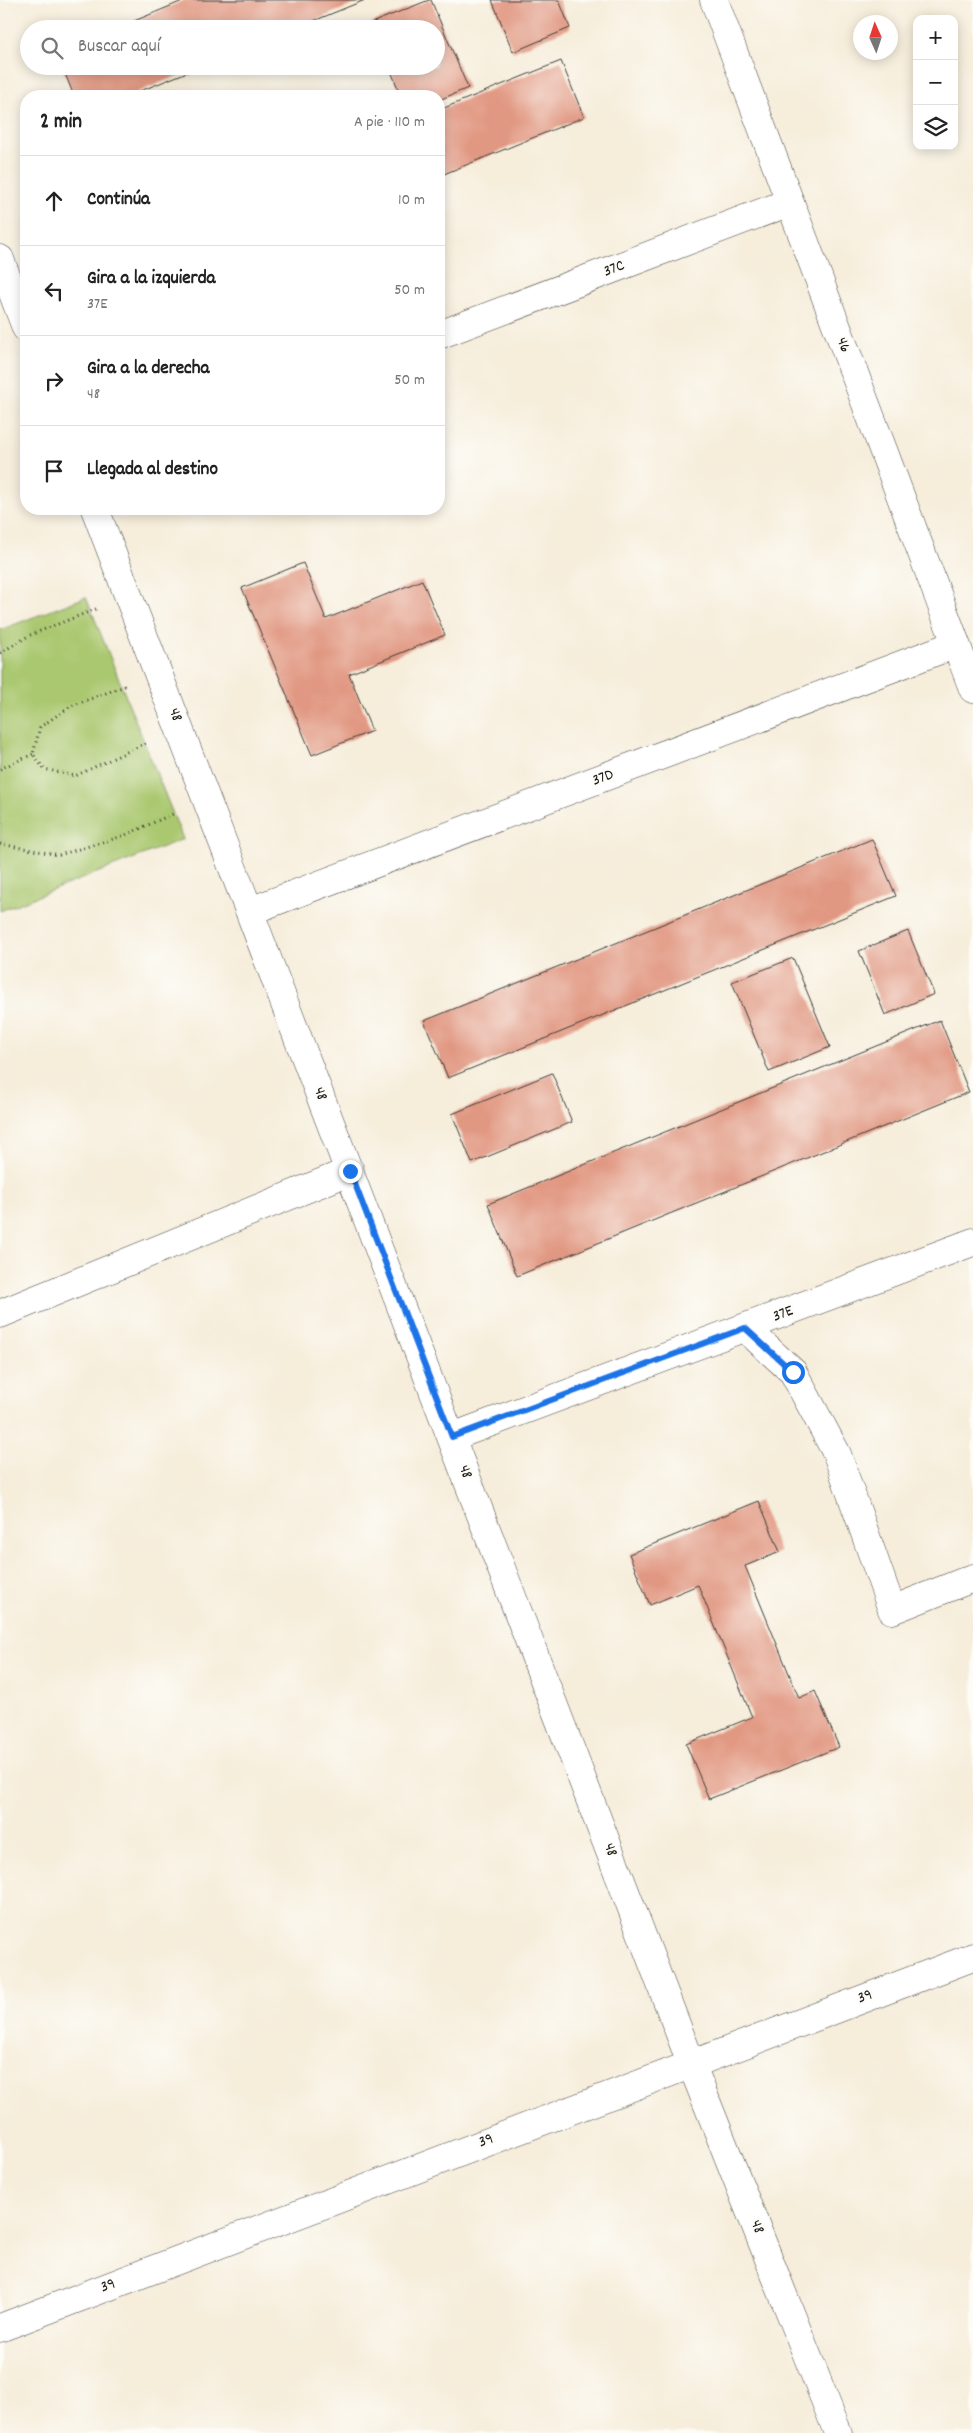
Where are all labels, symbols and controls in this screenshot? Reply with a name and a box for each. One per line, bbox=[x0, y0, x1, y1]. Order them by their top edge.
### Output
north arrow bbox=[853, 15, 898, 60]
map controls bbox=[913, 15, 958, 150]
button: + bbox=[913, 15, 958, 60]
search box bbox=[20, 20, 445, 75]
icon: search bbox=[38, 34, 66, 62]
text: Buscar aquí bbox=[78, 34, 160, 61]
button: − bbox=[913, 60, 958, 105]
button: layers bbox=[913, 105, 958, 150]
text: 2 min bbox=[40, 108, 82, 138]
text: A pie · 110 m bbox=[354, 111, 425, 134]
icon: ahead bbox=[40, 187, 68, 215]
text: Continúa bbox=[87, 187, 150, 214]
text: 10 m bbox=[398, 189, 425, 212]
street label: 37C bbox=[600, 254, 628, 284]
text: Gira a la izquierda bbox=[87, 266, 215, 293]
icon: left bbox=[40, 277, 68, 305]
text: 50 m bbox=[394, 279, 425, 302]
text: 37E bbox=[87, 293, 108, 316]
street label: 46 bbox=[830, 334, 856, 356]
text: Gira a la derecha bbox=[87, 356, 209, 383]
icon: right bbox=[40, 367, 68, 395]
text: 50 m bbox=[394, 369, 425, 392]
text: 48 bbox=[87, 383, 100, 406]
icon: arrive bbox=[40, 457, 68, 485]
text: Llegada al destino bbox=[87, 457, 218, 484]
street label: 48 bbox=[162, 705, 188, 725]
street label: 37D bbox=[589, 763, 617, 793]
street label: 48 bbox=[307, 1084, 333, 1104]
route end bbox=[339, 1160, 362, 1183]
street label: 37E bbox=[769, 1299, 797, 1328]
route start bbox=[782, 1361, 805, 1384]
street label: 48 bbox=[452, 1462, 478, 1482]
street label: 48 bbox=[597, 1840, 623, 1860]
street label: 39 bbox=[854, 1984, 876, 2010]
street label: 39 bbox=[475, 2128, 497, 2154]
street label: 48 bbox=[744, 2217, 770, 2237]
street label: 39 bbox=[97, 2273, 119, 2299]

